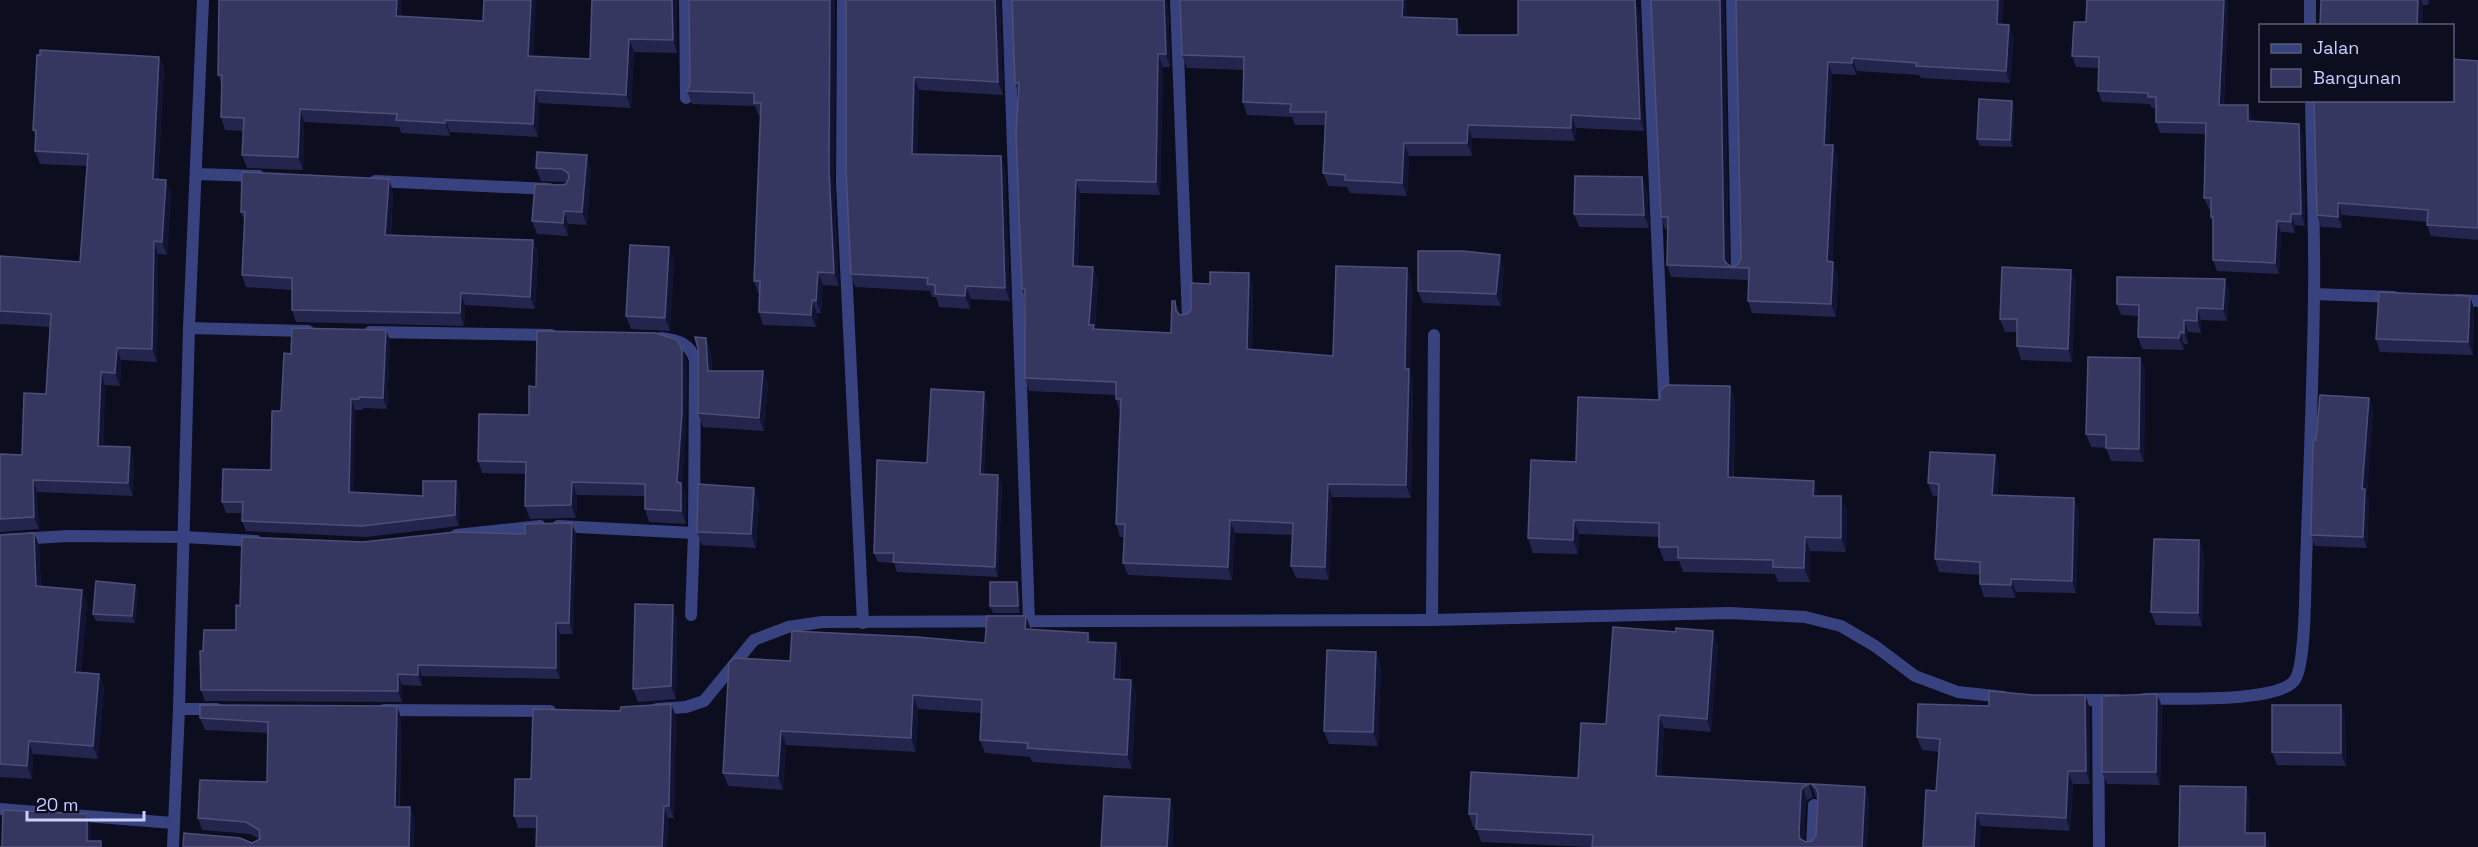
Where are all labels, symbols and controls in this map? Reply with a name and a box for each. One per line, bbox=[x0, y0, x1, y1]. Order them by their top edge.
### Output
legend bbox=[2259, 24, 2454, 102]
text: Jalan bbox=[2313, 36, 2359, 59]
text: Bangunan bbox=[2313, 66, 2401, 89]
scale bar bbox=[27, 784, 144, 822]
text: 20 m bbox=[36, 793, 79, 816]

